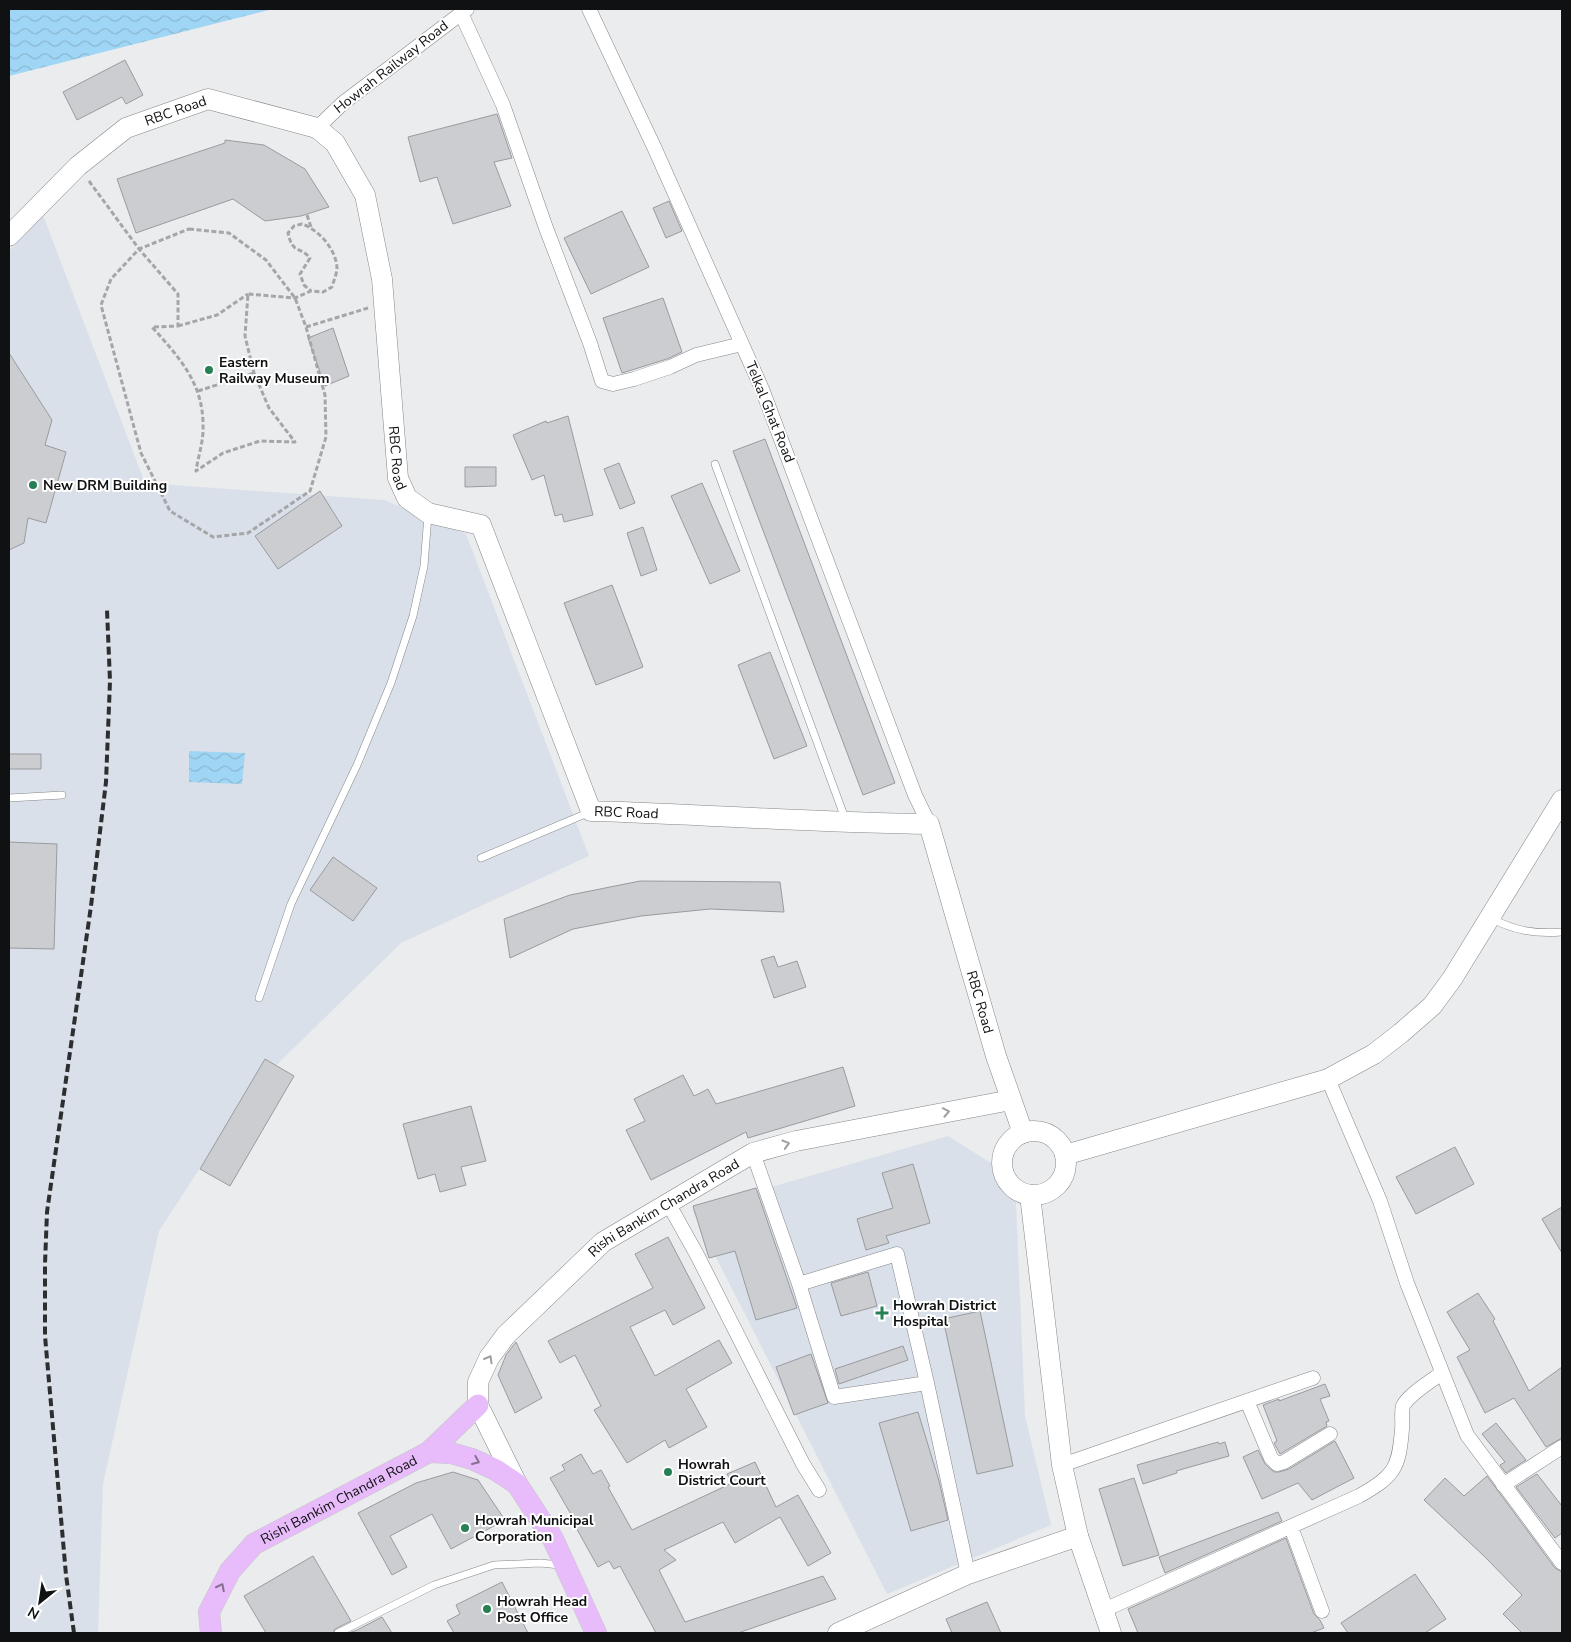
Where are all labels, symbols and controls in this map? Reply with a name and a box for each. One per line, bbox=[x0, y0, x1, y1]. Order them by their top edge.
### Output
street label: Howrah Railway Road bbox=[330, 16, 452, 118]
street label: RBC Road bbox=[142, 91, 209, 130]
place label: Eastern Railway Museum bbox=[219, 353, 330, 388]
street label: Telkal Ghat Road bbox=[741, 359, 799, 465]
marker: Eastern Railway Museum bbox=[203, 364, 215, 376]
street label: RBC Road bbox=[384, 425, 412, 493]
place label: New DRM Building bbox=[43, 476, 167, 495]
marker: New DRM Building bbox=[27, 479, 39, 491]
street label: RBC Road bbox=[594, 802, 659, 823]
street label: RBC Road bbox=[962, 968, 998, 1035]
one-way arrow bbox=[941, 1108, 950, 1118]
one-way arrow bbox=[782, 1139, 791, 1150]
street label: Rishi Bankim Chandra Road bbox=[584, 1154, 743, 1261]
place label: Howrah District Hospital bbox=[893, 1296, 997, 1331]
marker: Howrah District Hospital bbox=[875, 1306, 889, 1320]
one-way arrow bbox=[483, 1355, 493, 1364]
street label: Rishi Bankim Chandra Road bbox=[257, 1450, 420, 1548]
one-way arrow bbox=[471, 1454, 480, 1465]
place label: Howrah District Court bbox=[678, 1455, 766, 1490]
marker: Howrah District Court bbox=[662, 1466, 674, 1478]
place label: Howrah Municipal Corporation bbox=[475, 1511, 594, 1546]
marker: Howrah Municipal Corporation bbox=[459, 1522, 471, 1534]
north arrow bbox=[15, 1577, 65, 1627]
one-way arrow bbox=[215, 1584, 225, 1593]
place label: Howrah Head Post Office bbox=[497, 1592, 587, 1627]
text: N bbox=[24, 1602, 43, 1624]
marker: Howrah Head Post Office bbox=[481, 1603, 493, 1615]

